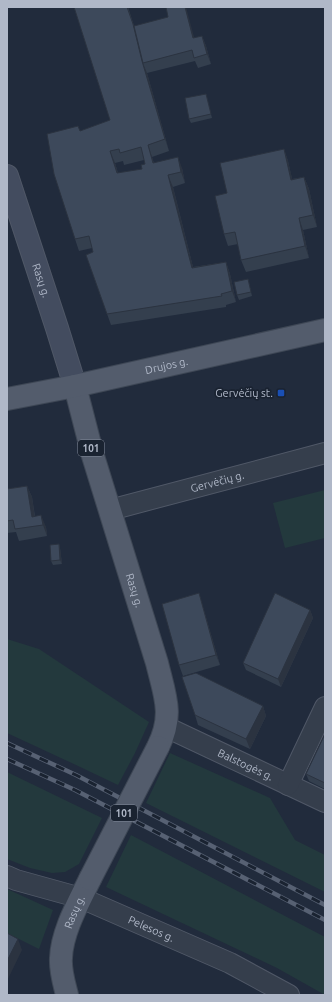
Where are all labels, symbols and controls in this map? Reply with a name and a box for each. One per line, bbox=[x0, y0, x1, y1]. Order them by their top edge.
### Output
street label: Rasų g. bbox=[30, 262, 53, 299]
street label: Drujos g. bbox=[144, 355, 189, 376]
place label: Gervėčių st. bbox=[215, 387, 273, 399]
marker: Gervėčių st. bbox=[276, 388, 286, 398]
road number: 101 bbox=[78, 440, 104, 456]
street label: Gervėčių g. bbox=[189, 469, 245, 494]
street label: Rasų g. bbox=[124, 572, 145, 609]
street label: Balstogės g. bbox=[216, 746, 275, 783]
road number: 101 bbox=[111, 805, 137, 821]
street label: Rasų g. bbox=[62, 893, 87, 930]
street label: Pelesos g. bbox=[126, 913, 176, 944]

